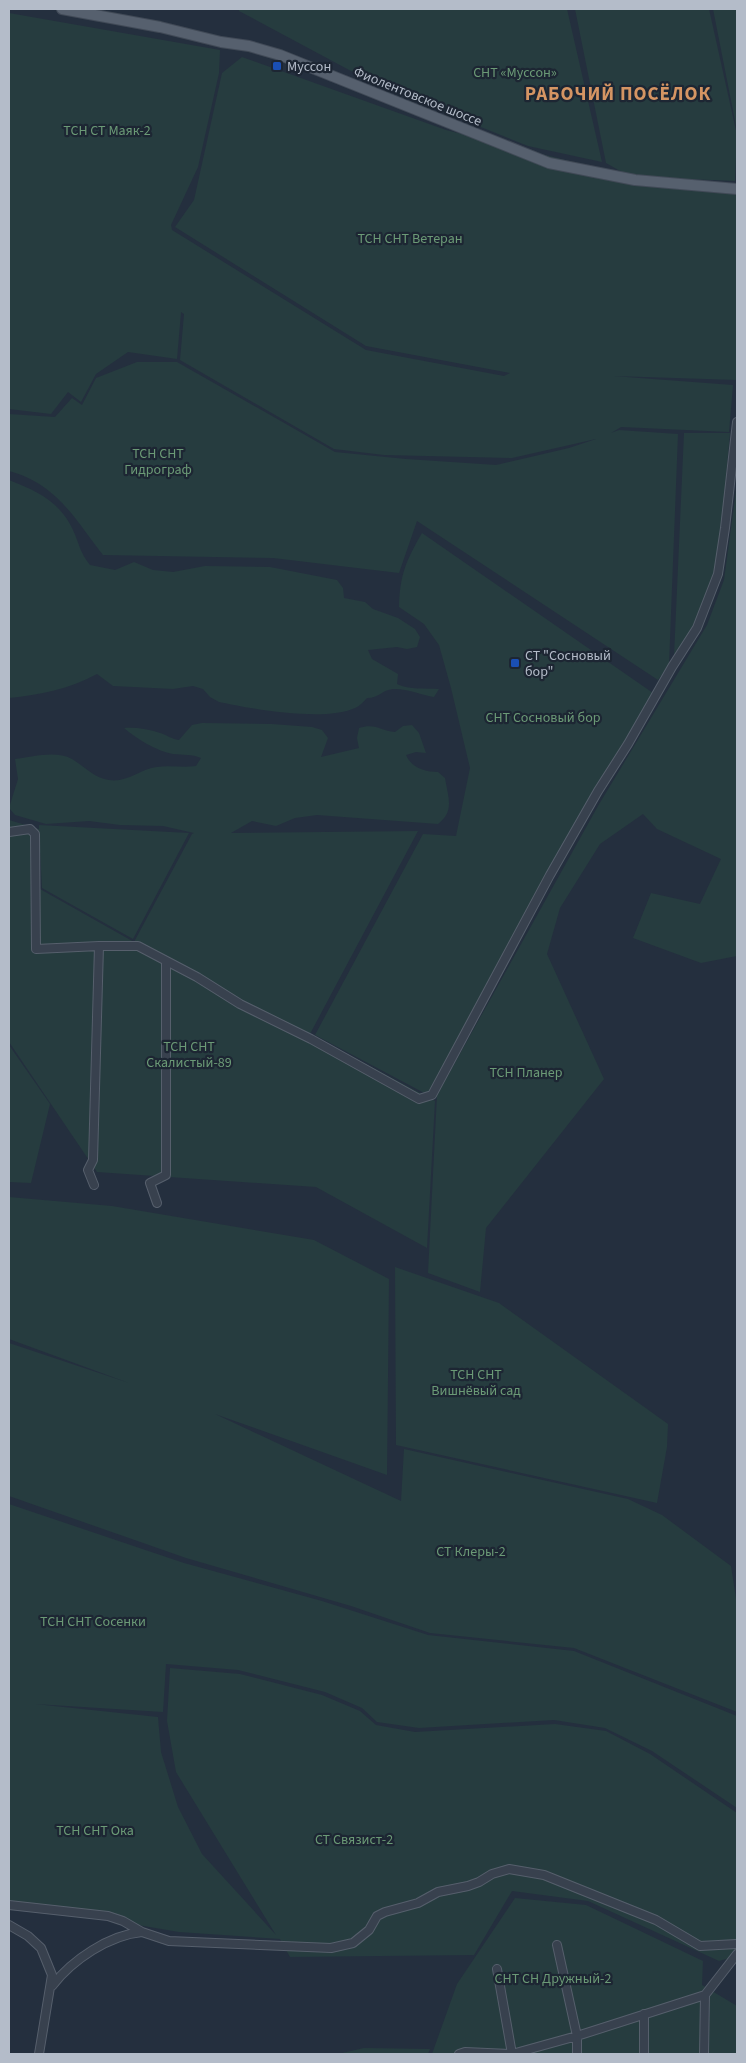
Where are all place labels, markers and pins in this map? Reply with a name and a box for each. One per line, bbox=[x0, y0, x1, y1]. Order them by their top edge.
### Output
place label: Муссон bbox=[287, 57, 331, 77]
marker: Муссон bbox=[271, 60, 283, 72]
place label: СТ "Сосновый бор" bbox=[525, 646, 611, 682]
marker: СТ "Сосновый бор" bbox=[509, 657, 521, 669]

